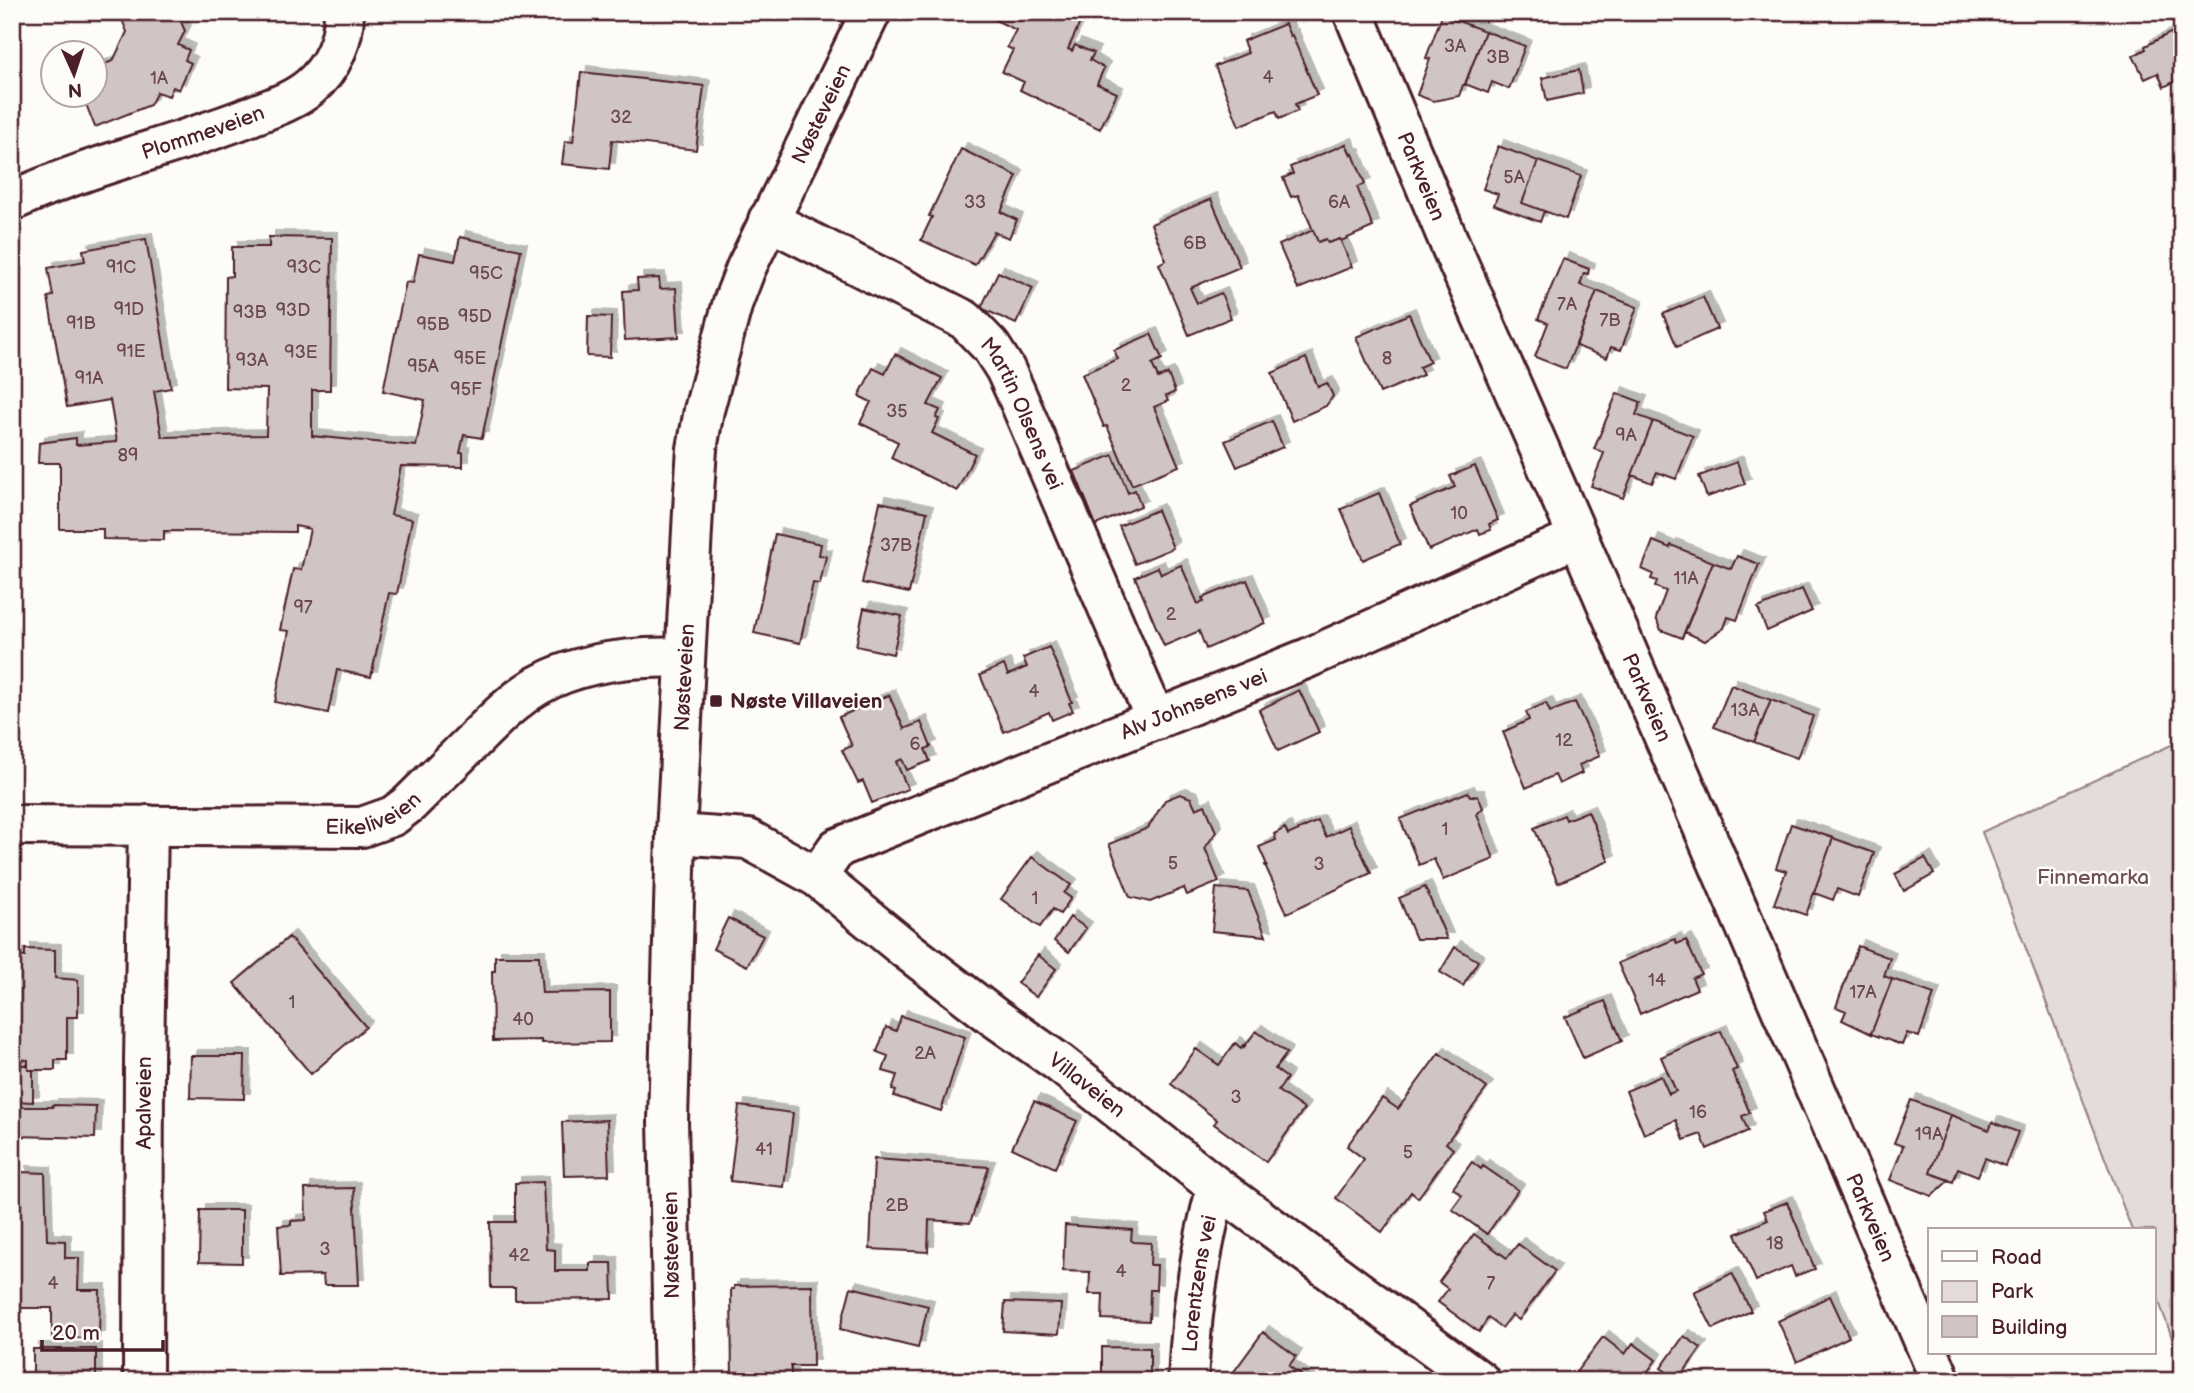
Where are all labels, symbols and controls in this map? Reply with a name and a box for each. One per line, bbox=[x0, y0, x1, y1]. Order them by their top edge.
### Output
house number: 3A bbox=[1444, 36, 1466, 57]
north arrow bbox=[38, 38, 108, 108]
house number: 3B bbox=[1486, 47, 1510, 68]
street label: Nøsteveien bbox=[787, 60, 857, 168]
house number: 4 bbox=[1263, 67, 1274, 88]
house number: 1A bbox=[150, 68, 168, 89]
text: N bbox=[67, 78, 83, 101]
street label: Plommeveien bbox=[138, 100, 268, 165]
house number: 32 bbox=[610, 107, 632, 128]
street label: Parkveien bbox=[1392, 128, 1451, 225]
house number: 5A bbox=[1503, 167, 1525, 188]
house number: 33 bbox=[964, 192, 986, 213]
house number: 6A bbox=[1328, 192, 1350, 213]
house number: 6B bbox=[1183, 233, 1207, 254]
house number: 91C bbox=[106, 257, 136, 278]
house number: 93C bbox=[287, 257, 321, 278]
house number: 95C bbox=[469, 263, 503, 284]
house number: 7A bbox=[1557, 294, 1577, 315]
house number: 91D bbox=[114, 299, 144, 320]
house number: 93D bbox=[276, 300, 310, 321]
house number: 93B bbox=[233, 302, 267, 323]
house number: 95D bbox=[458, 306, 492, 327]
house number: 7B bbox=[1599, 310, 1621, 331]
house number: 91B bbox=[66, 313, 96, 334]
house number: 95B bbox=[416, 314, 450, 335]
street label: Martin Olsens vei bbox=[975, 332, 1068, 494]
house number: 91E bbox=[116, 341, 146, 362]
house number: 93E bbox=[284, 342, 318, 363]
house number: 95E bbox=[454, 348, 486, 369]
house number: 8 bbox=[1382, 348, 1392, 369]
house number: 93A bbox=[236, 350, 268, 371]
house number: 95A bbox=[407, 356, 439, 377]
house number: 91A bbox=[75, 368, 103, 389]
house number: 2 bbox=[1121, 375, 1132, 396]
house number: 95F bbox=[450, 379, 482, 400]
house number: 35 bbox=[886, 401, 908, 422]
house number: 9A bbox=[1615, 425, 1637, 446]
house number: 89 bbox=[118, 445, 138, 466]
house number: 10 bbox=[1450, 503, 1468, 524]
house number: 37B bbox=[880, 535, 912, 556]
house number: 11A bbox=[1674, 568, 1698, 589]
house number: 97 bbox=[293, 597, 313, 618]
house number: 2 bbox=[1166, 604, 1177, 625]
street label: Nøsteveien bbox=[669, 623, 700, 732]
street label: Parkveien bbox=[1617, 650, 1677, 746]
street label: Alv Johnsens vei bbox=[1117, 664, 1271, 745]
house number: 4 bbox=[1029, 681, 1040, 702]
place label: Nøste Villaveien bbox=[730, 689, 882, 714]
marker: Nøste Villaveien bbox=[708, 693, 724, 709]
house number: 13A bbox=[1730, 700, 1760, 721]
house number: 12 bbox=[1555, 730, 1573, 751]
house number: 6 bbox=[910, 734, 921, 755]
street label: Eikeliveien bbox=[325, 787, 427, 840]
house number: 1 bbox=[1442, 819, 1448, 840]
house number: 5 bbox=[1168, 853, 1178, 874]
house number: 3 bbox=[1313, 854, 1325, 875]
park label: Finnemarka bbox=[2037, 865, 2149, 890]
house number: 1 bbox=[1032, 888, 1038, 909]
house number: 14 bbox=[1648, 970, 1666, 991]
house number: 17A bbox=[1850, 982, 1876, 1003]
house number: 1 bbox=[289, 992, 295, 1013]
house number: 40 bbox=[512, 1009, 534, 1030]
house number: 2A bbox=[914, 1043, 936, 1064]
street label: Villaveien bbox=[1044, 1047, 1130, 1123]
street label: Apalveien bbox=[132, 1056, 157, 1150]
house number: 3 bbox=[1230, 1087, 1242, 1108]
house number: 16 bbox=[1689, 1102, 1707, 1123]
house number: 19A bbox=[1915, 1124, 1943, 1145]
house number: 41 bbox=[755, 1139, 773, 1160]
house number: 5 bbox=[1403, 1142, 1413, 1163]
street label: Parkveien bbox=[1840, 1170, 1900, 1266]
street label: Nøsteveien bbox=[658, 1191, 685, 1299]
house number: 2B bbox=[886, 1195, 908, 1216]
street label: Lorentzens vei bbox=[1178, 1213, 1222, 1353]
legend bbox=[1928, 1228, 2156, 1354]
house number: 18 bbox=[1766, 1233, 1784, 1254]
house number: 3 bbox=[319, 1239, 331, 1260]
house number: 42 bbox=[508, 1245, 530, 1266]
text: Road bbox=[1991, 1245, 2042, 1270]
house number: 4 bbox=[1116, 1261, 1127, 1282]
house number: 4 bbox=[48, 1273, 59, 1294]
house number: 7 bbox=[1487, 1273, 1496, 1294]
text: Park bbox=[1991, 1279, 2034, 1304]
scale bar bbox=[42, 1309, 163, 1353]
text: Building bbox=[1991, 1315, 2067, 1340]
text: 20 m bbox=[52, 1321, 100, 1346]

